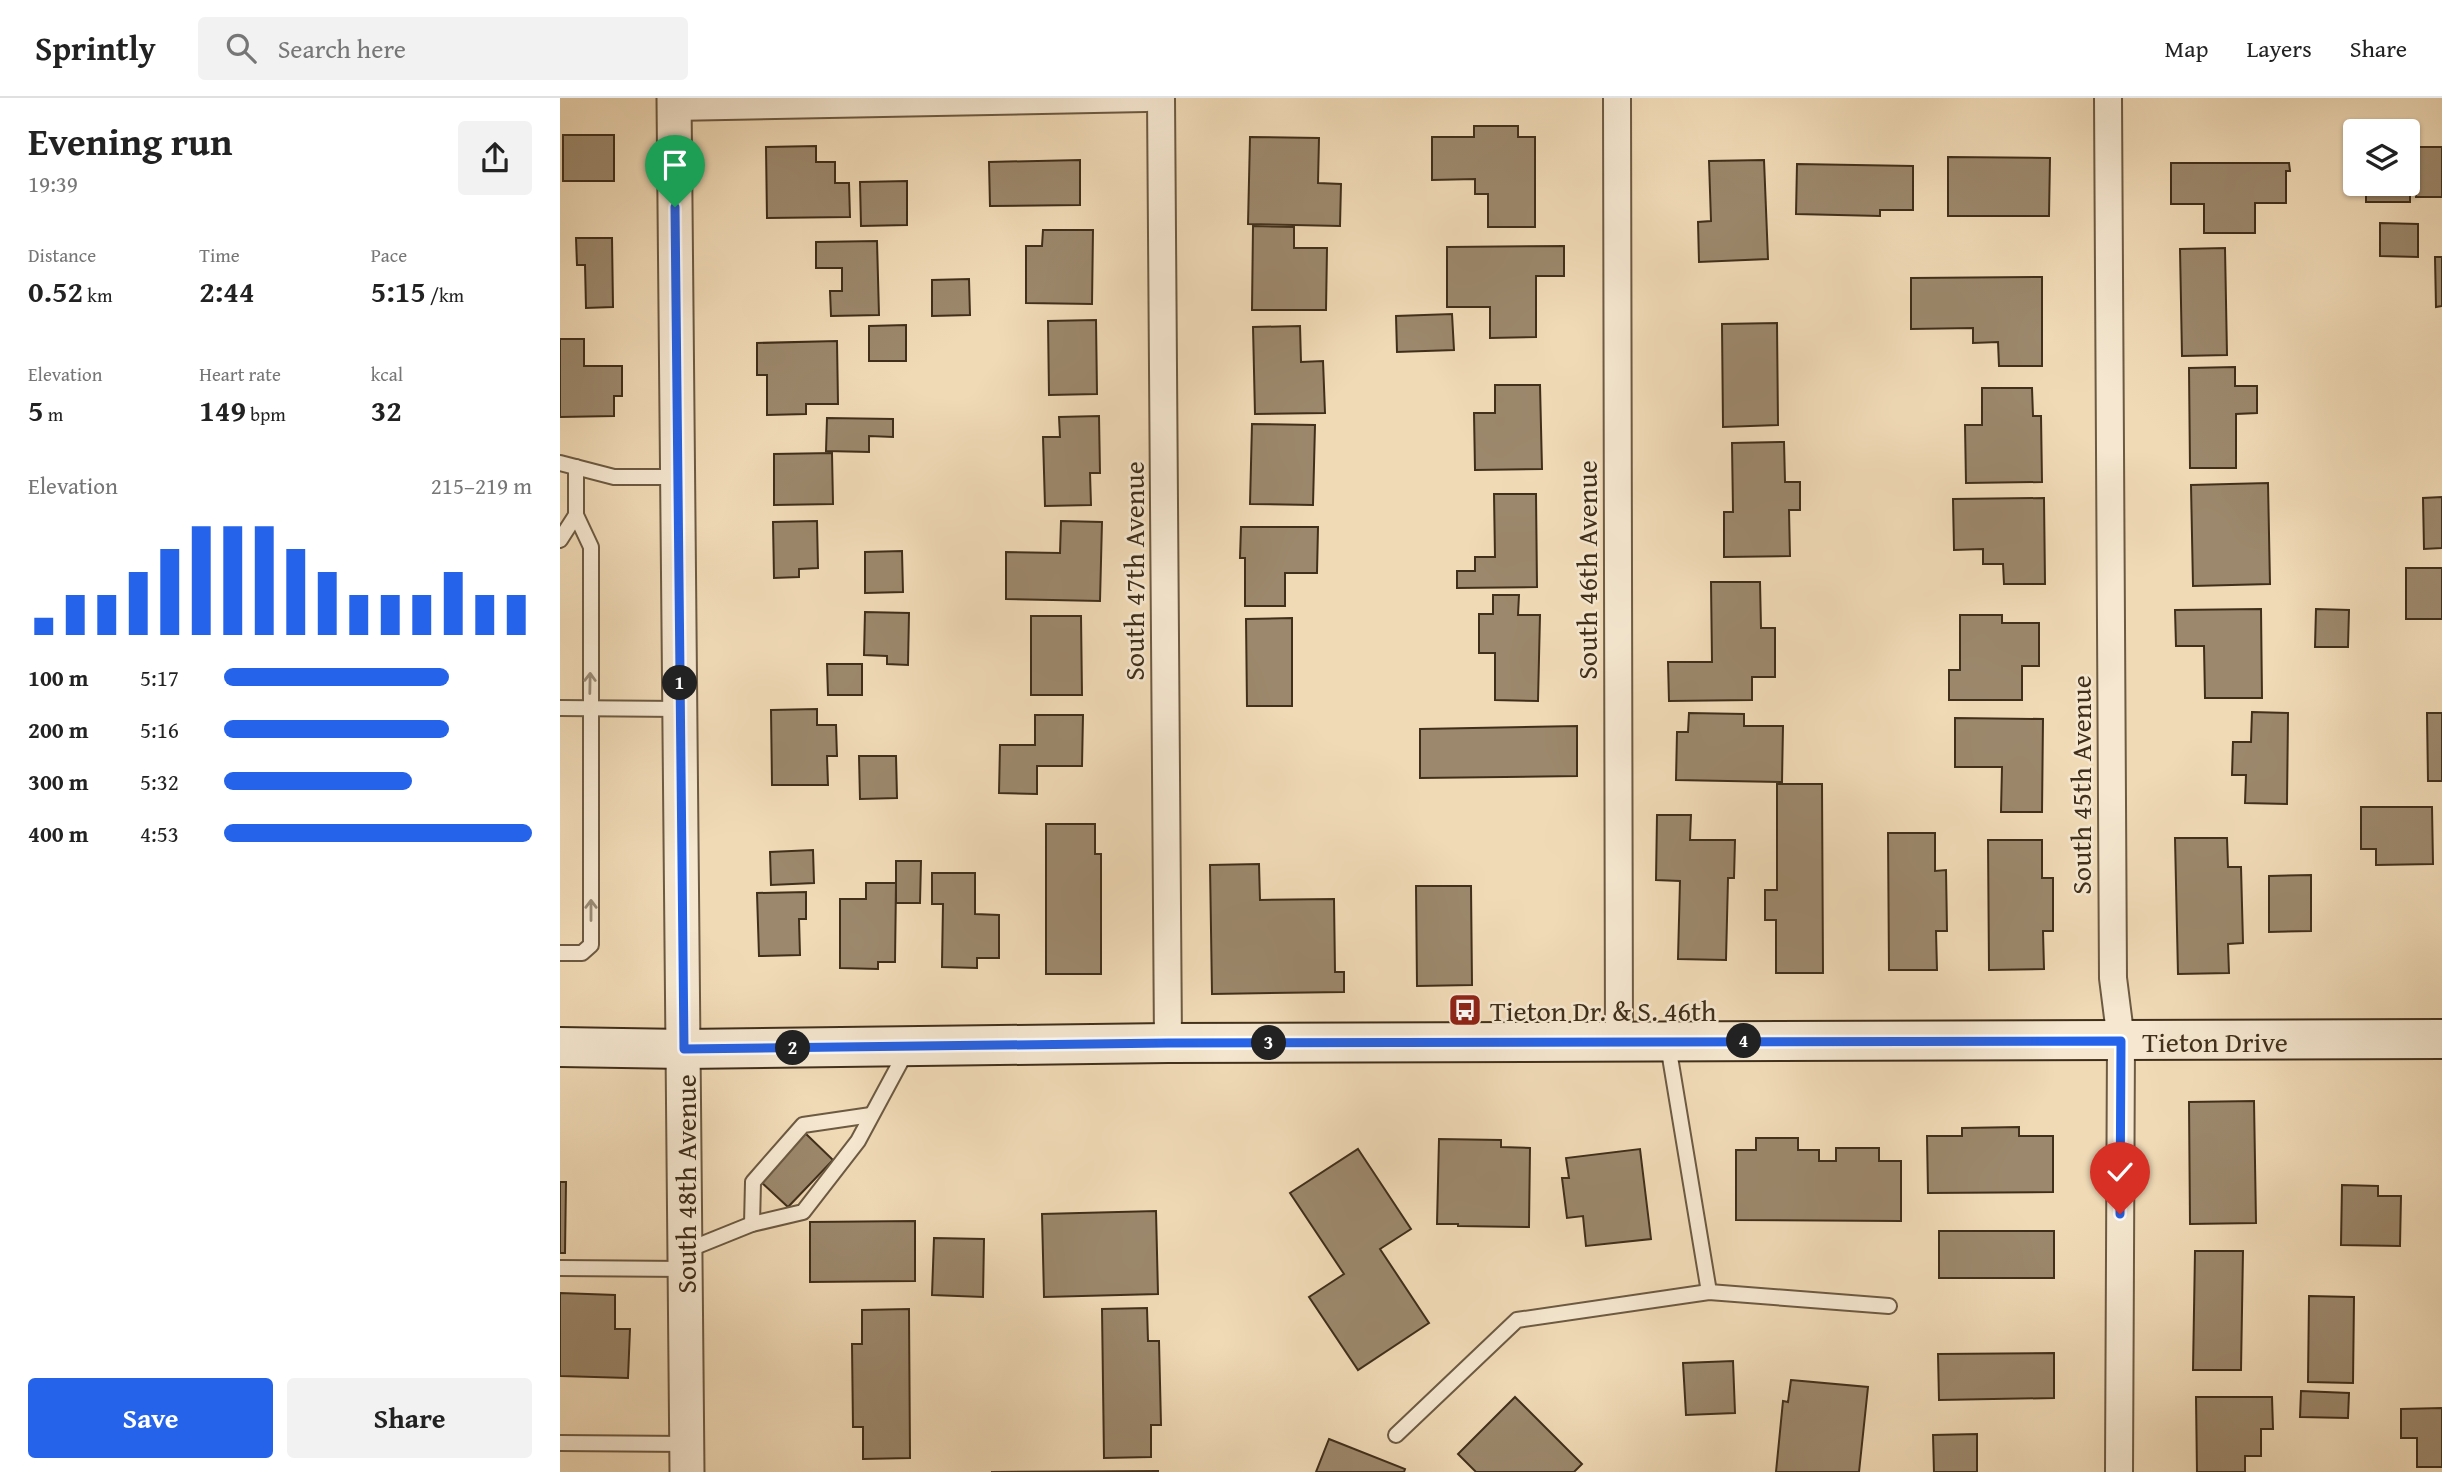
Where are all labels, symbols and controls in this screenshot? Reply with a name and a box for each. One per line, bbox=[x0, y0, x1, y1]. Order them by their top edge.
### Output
search box bbox=[198, 17, 688, 80]
text: Sprintly bbox=[35, 24, 156, 72]
icon: search bbox=[222, 29, 260, 67]
text: Search here bbox=[278, 29, 406, 68]
text: Map bbox=[2165, 31, 2208, 66]
text: Layers bbox=[2246, 31, 2312, 66]
text: Share bbox=[2350, 31, 2407, 66]
text: Evening run bbox=[28, 113, 232, 169]
map controls bbox=[2343, 119, 2420, 196]
button: layers bbox=[2343, 119, 2420, 196]
button: share bbox=[458, 121, 532, 195]
pin bbox=[645, 135, 705, 207]
icon: arrive bbox=[656, 146, 694, 184]
text: 19:39 bbox=[28, 167, 78, 200]
text: Distance bbox=[28, 241, 96, 269]
text: Time bbox=[199, 241, 240, 269]
text: Pace bbox=[371, 241, 407, 269]
text: 0.52 bbox=[28, 269, 83, 313]
text: 2:44 bbox=[199, 269, 254, 313]
text: 5:15 bbox=[371, 269, 426, 313]
text: km bbox=[83, 281, 112, 309]
text: /km bbox=[426, 281, 464, 309]
text: Elevation bbox=[28, 360, 102, 388]
text: Heart rate bbox=[199, 360, 281, 388]
text: kcal bbox=[371, 360, 403, 388]
text: 5 bbox=[28, 388, 44, 432]
text: 149 bbox=[199, 388, 246, 432]
text: 32 bbox=[371, 388, 402, 432]
text: m bbox=[44, 400, 63, 428]
text: bpm bbox=[246, 400, 286, 428]
street label: South 46th Avenue bbox=[1566, 460, 1607, 680]
street label: South 47th Avenue bbox=[1113, 461, 1154, 681]
text: Elevation bbox=[28, 469, 118, 502]
text: 215–219 m bbox=[431, 469, 532, 502]
text: 100 m bbox=[28, 661, 89, 694]
text: 5:17 bbox=[140, 661, 179, 694]
pin: 1 bbox=[662, 666, 698, 700]
text: 1 bbox=[675, 668, 684, 696]
one-way arrow bbox=[583, 672, 597, 695]
street label: South 45th Avenue bbox=[2060, 675, 2101, 895]
text: 200 m bbox=[28, 713, 89, 746]
text: 5:16 bbox=[140, 713, 179, 746]
text: 300 m bbox=[28, 765, 89, 798]
text: 5:32 bbox=[140, 765, 179, 798]
text: 400 m bbox=[28, 817, 89, 850]
text: 4:53 bbox=[140, 817, 179, 850]
one-way arrow bbox=[584, 899, 598, 922]
place label: Tieton Dr. & S. 46th bbox=[1490, 990, 1717, 1031]
bus stop icon: Tieton Dr. & S. 46th bbox=[1446, 991, 1484, 1029]
street label: Tieton Drive bbox=[2142, 1021, 2288, 1062]
pin: 4 bbox=[1726, 1024, 1762, 1058]
pin: 3 bbox=[1252, 1026, 1286, 1060]
text: 4 bbox=[1739, 1026, 1748, 1054]
text: 3 bbox=[1264, 1028, 1273, 1056]
pin: 2 bbox=[776, 1030, 810, 1066]
text: 2 bbox=[788, 1033, 797, 1061]
street label: South 48th Avenue bbox=[665, 1074, 706, 1294]
pin bbox=[2090, 1142, 2150, 1214]
icon: check bbox=[2101, 1153, 2139, 1191]
button: Save bbox=[28, 1378, 273, 1458]
button: Share bbox=[287, 1378, 532, 1458]

